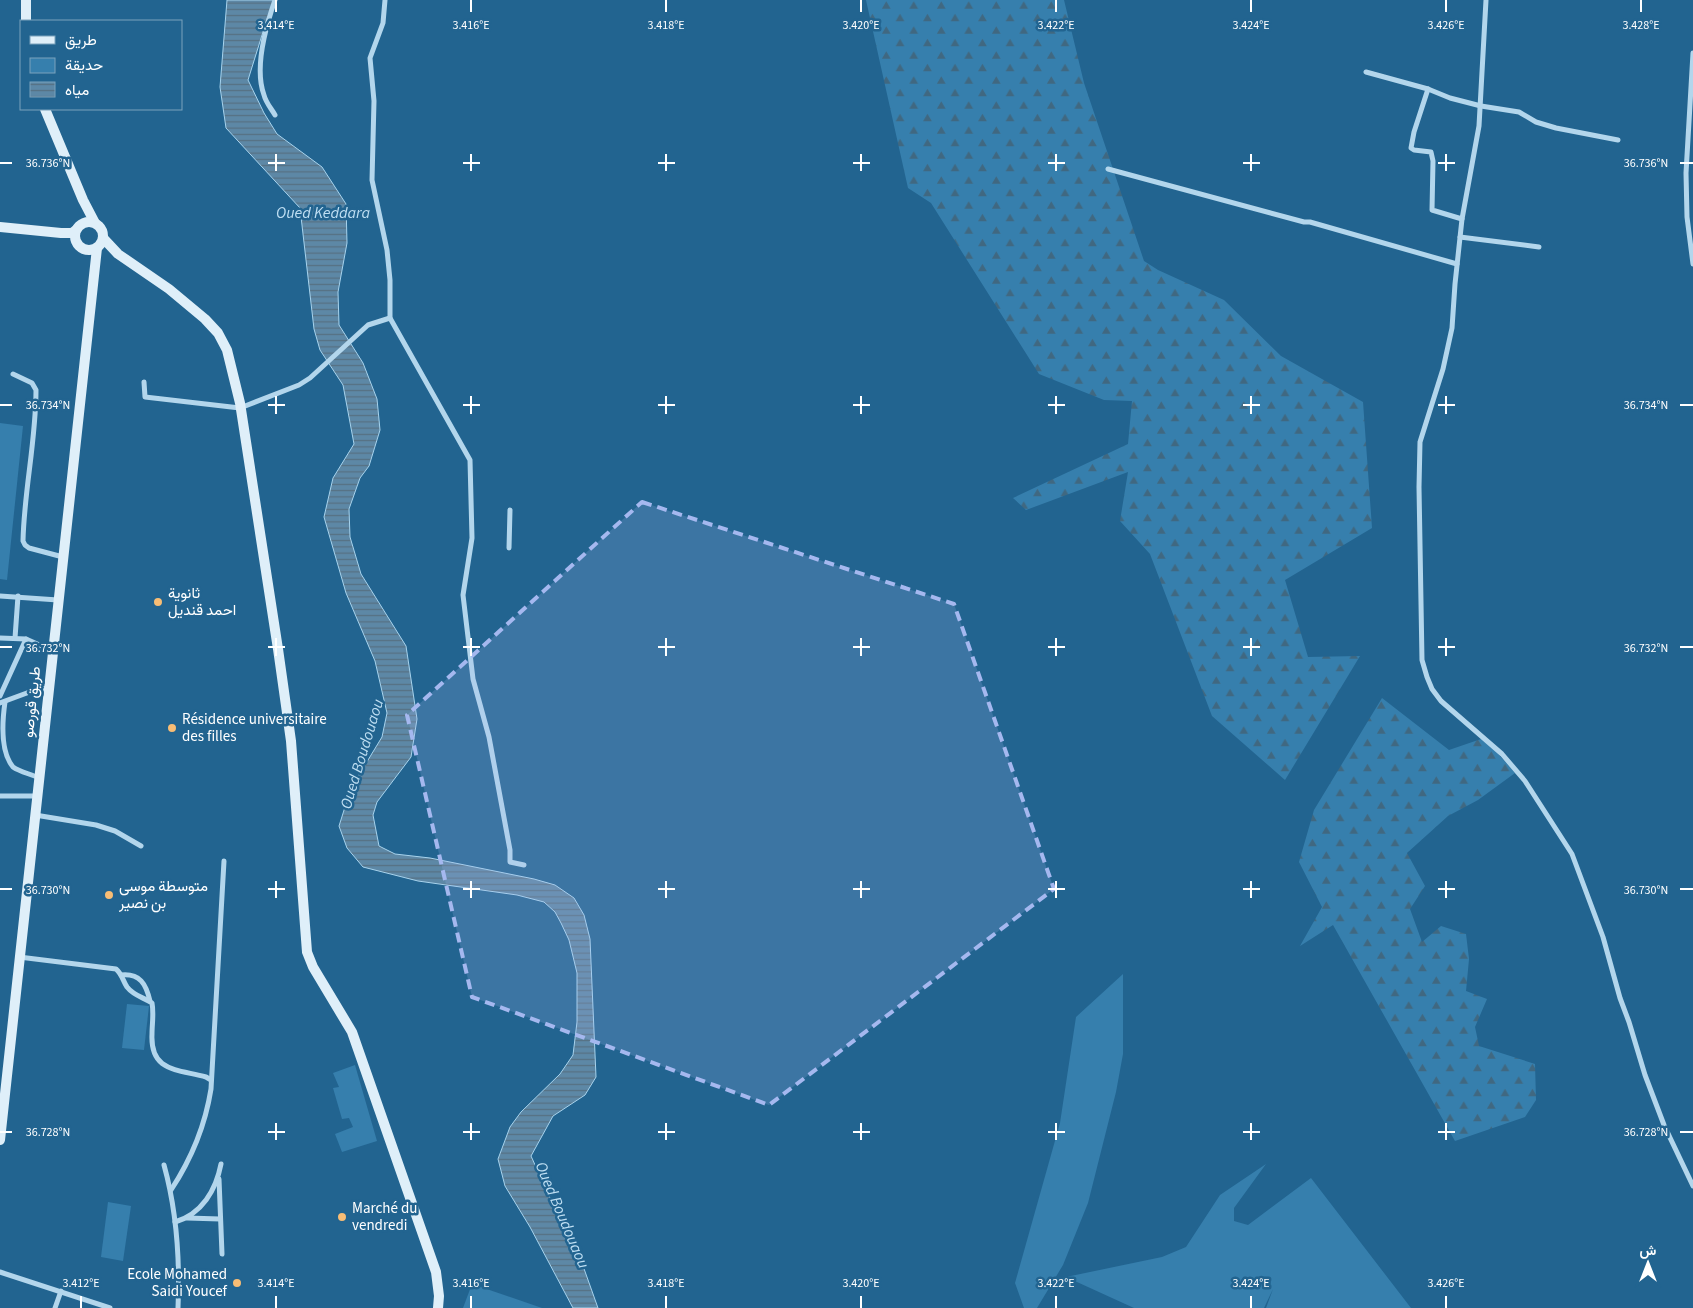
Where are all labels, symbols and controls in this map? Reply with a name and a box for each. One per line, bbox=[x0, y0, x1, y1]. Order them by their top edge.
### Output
text: 3.414°E bbox=[257, 17, 295, 34]
text: 3.416°E bbox=[452, 17, 490, 34]
text: 3.418°E bbox=[647, 17, 685, 34]
text: 3.420°E bbox=[842, 17, 880, 34]
text: 3.422°E bbox=[1037, 17, 1075, 34]
text: 3.424°E bbox=[1232, 17, 1270, 34]
text: 3.426°E bbox=[1427, 17, 1465, 34]
text: 3.428°E bbox=[1622, 17, 1660, 34]
legend bbox=[20, 20, 182, 110]
text: طريق bbox=[65, 30, 97, 51]
text: حديقة bbox=[65, 55, 103, 76]
text: مياه bbox=[65, 80, 89, 101]
text: 36.736°N bbox=[26, 155, 70, 172]
text: 36.736°N bbox=[1624, 155, 1668, 172]
water label: Oued Keddara bbox=[276, 202, 370, 224]
text: 36.734°N bbox=[26, 397, 70, 414]
text: 36.734°N bbox=[1624, 397, 1668, 414]
place label: ثانوية احمد قنديل bbox=[168, 583, 236, 621]
marker: ثانوية احمد قنديل bbox=[152, 596, 164, 608]
text: 36.732°N bbox=[26, 640, 70, 657]
text: 36.732°N bbox=[1624, 640, 1668, 657]
street label: طريق قورصو bbox=[18, 665, 46, 739]
water label: Oued Boudouaou bbox=[335, 696, 389, 812]
place label: Résidence universitaire des filles bbox=[182, 709, 327, 747]
marker: Résidence universitaire des filles bbox=[166, 722, 178, 734]
place label: متوسطة موسى بن نصير bbox=[118, 876, 208, 914]
text: 36.730°N bbox=[26, 882, 70, 899]
text: 36.730°N bbox=[1624, 882, 1668, 899]
marker: متوسطة موسى بن نصير bbox=[103, 889, 115, 901]
text: 36.728°N bbox=[26, 1124, 70, 1141]
text: 36.728°N bbox=[1624, 1124, 1668, 1141]
water label: Oued Boudouaou bbox=[530, 1158, 594, 1272]
place label: Marché du vendredi bbox=[352, 1198, 417, 1236]
marker: Marché du vendredi bbox=[336, 1211, 348, 1223]
north arrow bbox=[1623, 1238, 1673, 1288]
text: ش bbox=[1640, 1241, 1657, 1261]
place label: Ecole Mohamed Saidi Youcef bbox=[127, 1264, 228, 1302]
text: 3.412°E bbox=[62, 1275, 100, 1292]
text: 3.414°E bbox=[257, 1275, 295, 1292]
text: 3.416°E bbox=[452, 1275, 490, 1292]
text: 3.418°E bbox=[647, 1275, 685, 1292]
text: 3.420°E bbox=[842, 1275, 880, 1292]
text: 3.422°E bbox=[1037, 1275, 1075, 1292]
text: 3.424°E bbox=[1232, 1275, 1270, 1292]
text: 3.426°E bbox=[1427, 1275, 1465, 1292]
marker: Ecole Mohamed Saidi Youcef bbox=[231, 1277, 243, 1289]

